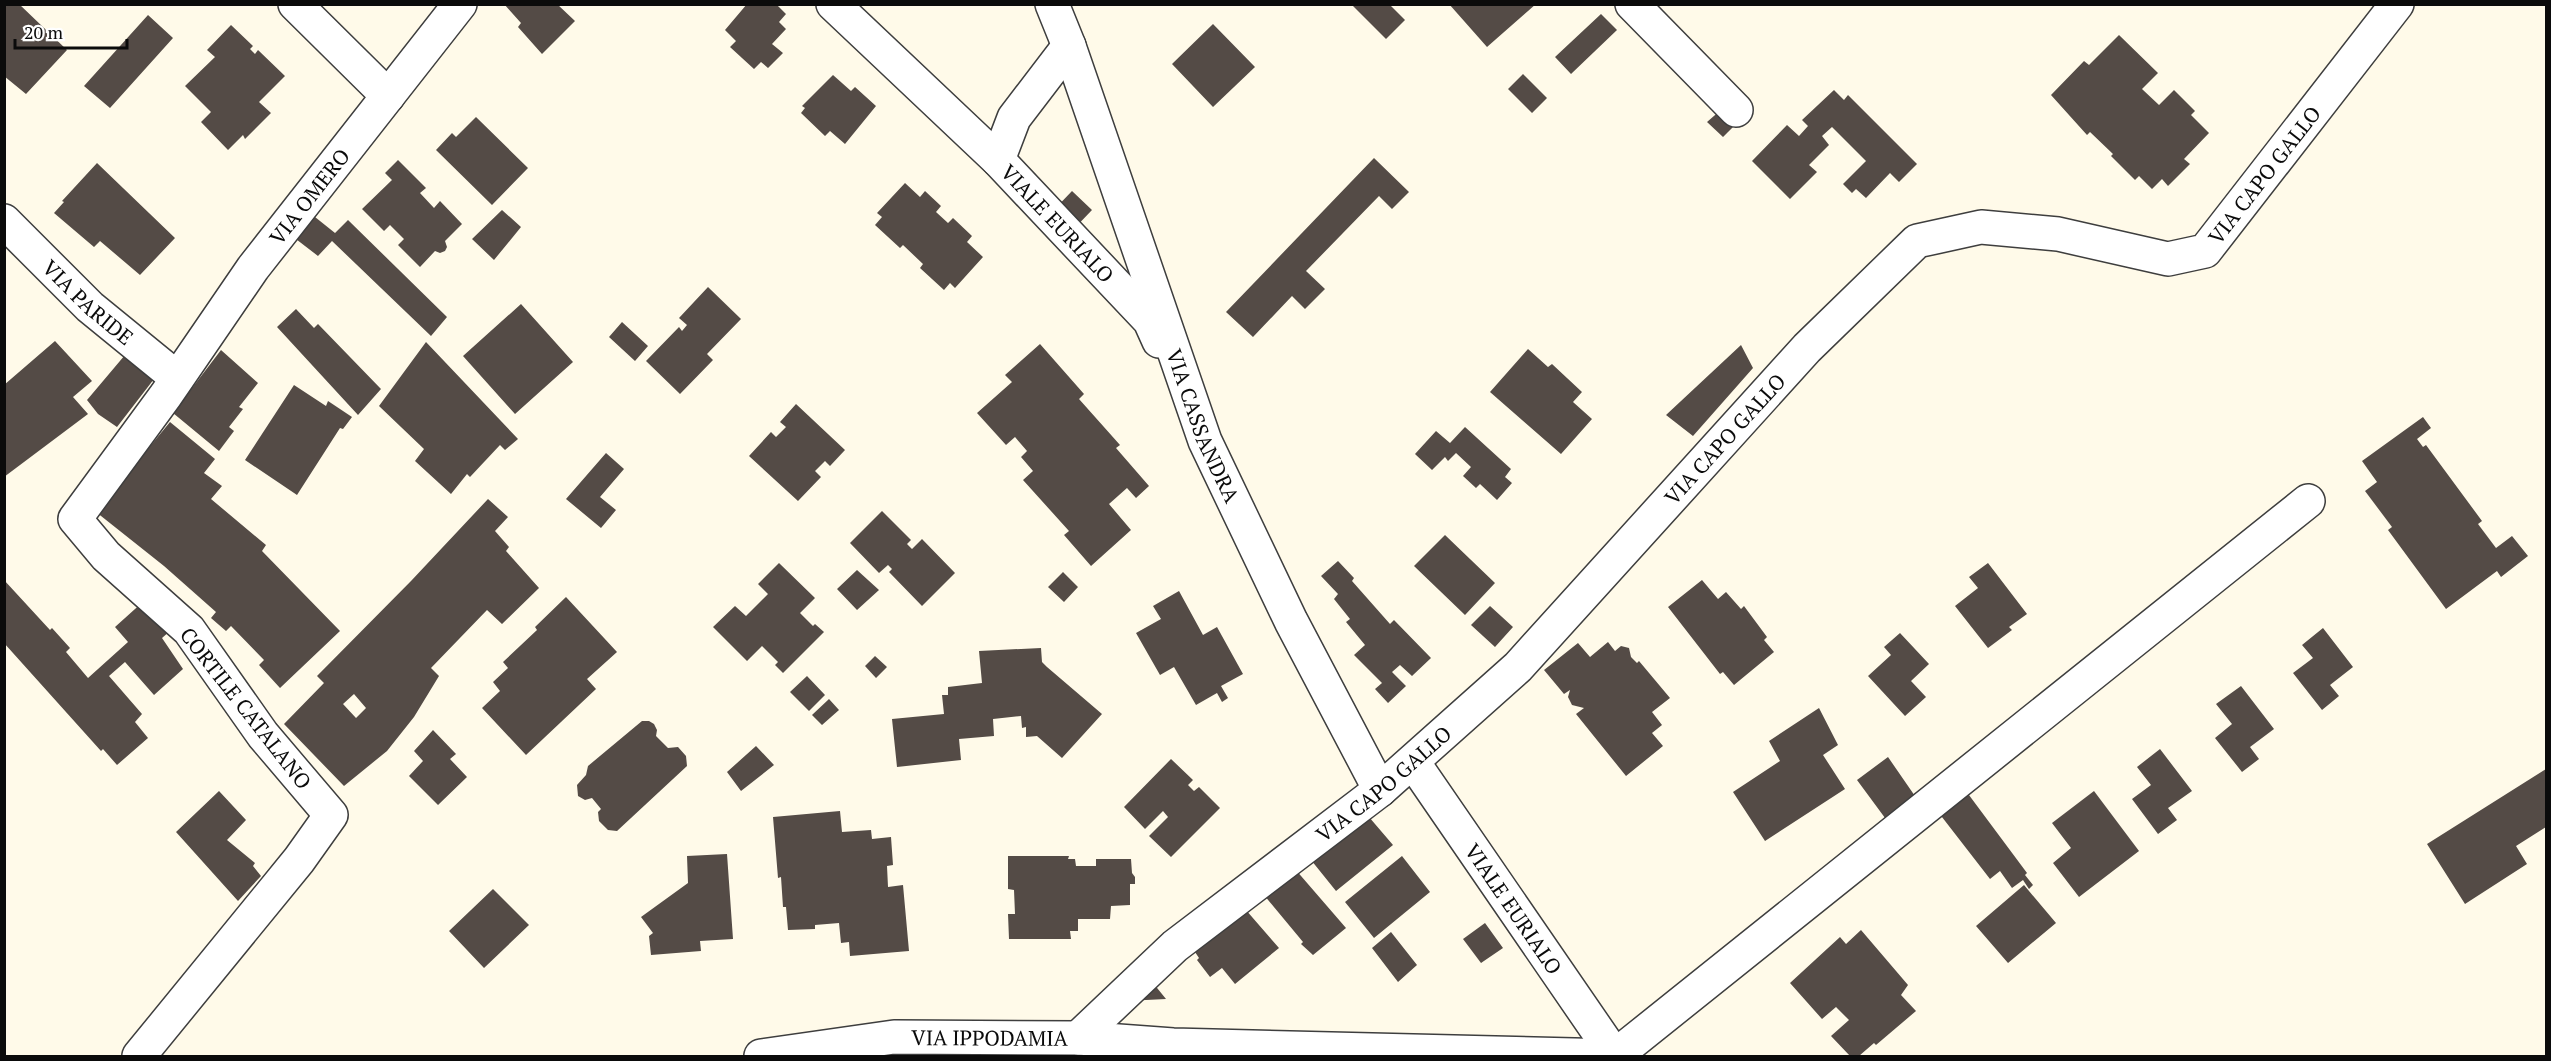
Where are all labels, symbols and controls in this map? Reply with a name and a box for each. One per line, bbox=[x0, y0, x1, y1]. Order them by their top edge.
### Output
scale bar bbox=[15, 12, 128, 50]
text: 20 m bbox=[24, 20, 64, 44]
street label: VIA CAPO GALLO bbox=[2202, 100, 2327, 250]
street label: VIA OMERO bbox=[263, 142, 356, 250]
street label: VIALE EURIALO bbox=[995, 158, 1120, 288]
street label: VIA PARIDE bbox=[36, 253, 139, 351]
street label: VIA CASSANDRA bbox=[1160, 345, 1247, 508]
street label: VIA CAPO GALLO bbox=[1658, 367, 1791, 511]
street label: CORTILE CATALANO bbox=[174, 621, 318, 795]
street label: VIA CAPO GALLO bbox=[1310, 719, 1457, 848]
street label: VIALE EURIALO bbox=[1459, 838, 1569, 980]
street label: VIA IPPODAMIA bbox=[911, 1023, 1069, 1052]

